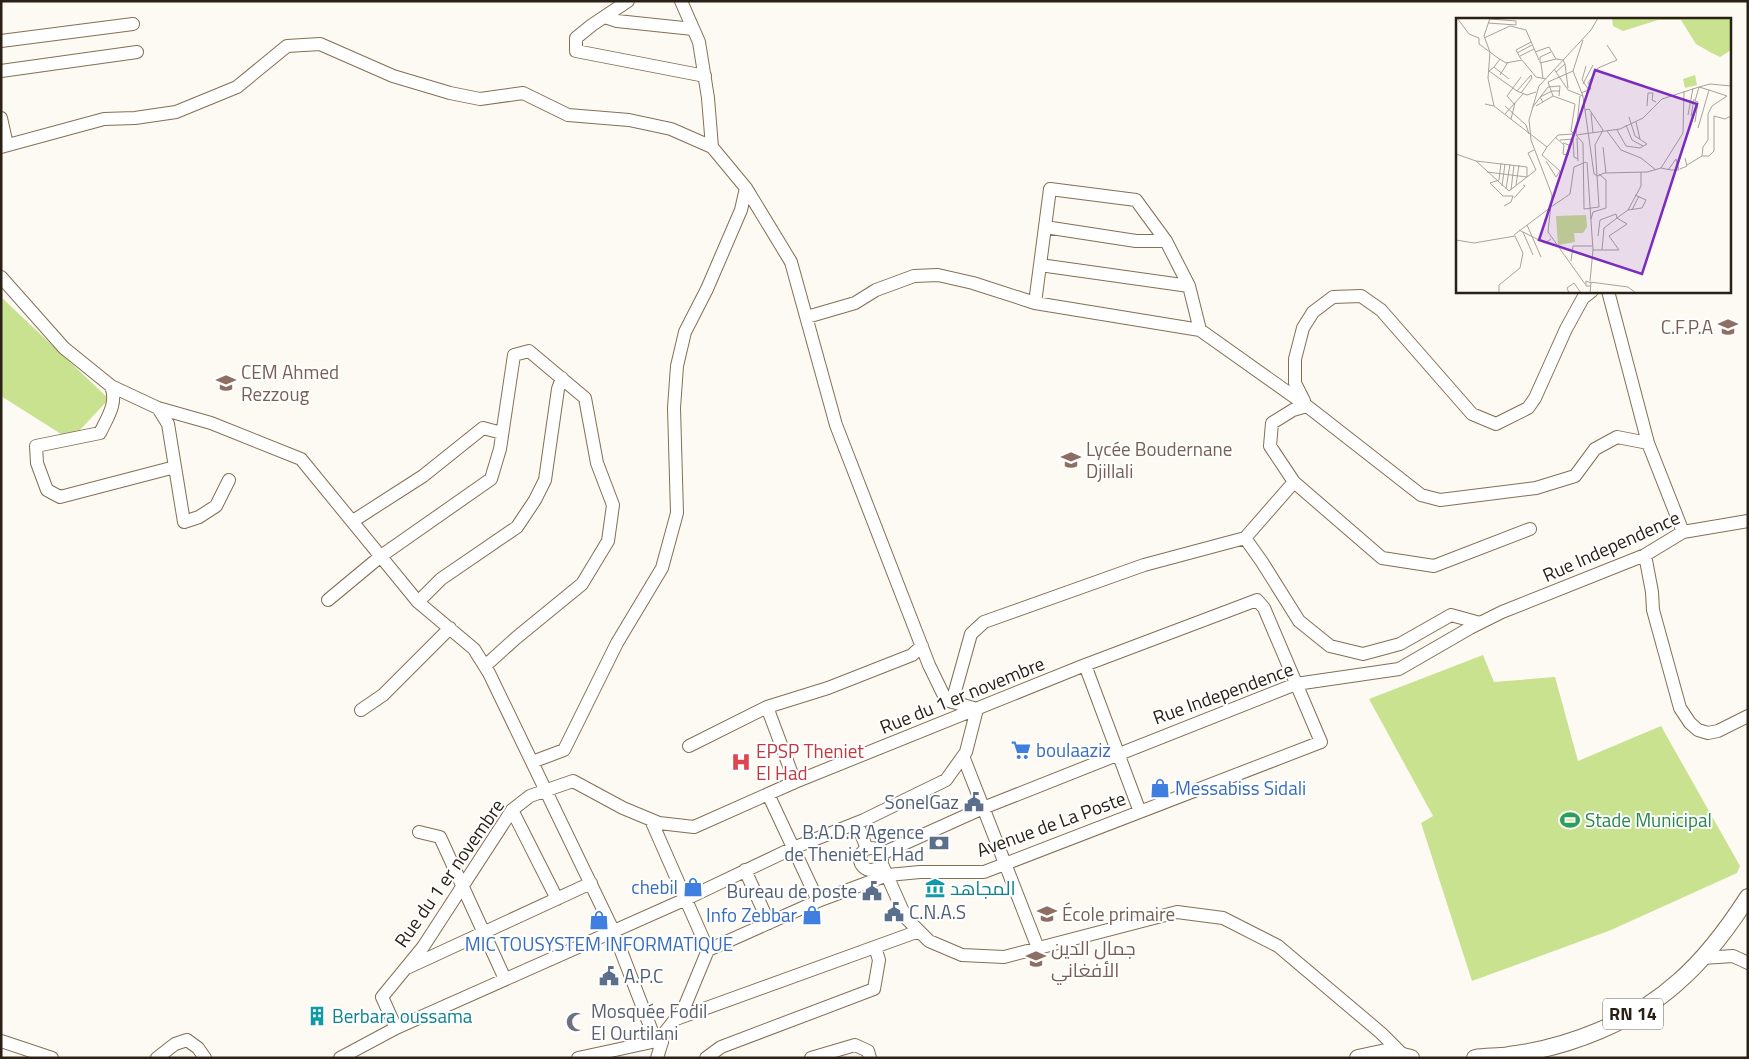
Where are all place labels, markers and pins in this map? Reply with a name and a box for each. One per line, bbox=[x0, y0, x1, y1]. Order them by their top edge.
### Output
place label: C.F.P.A bbox=[1661, 312, 1713, 341]
school or university icon: C.F.P.A bbox=[1717, 316, 1739, 338]
place label: CEM Ahmed Rezzoug bbox=[241, 357, 339, 408]
school or university icon: CEM Ahmed Rezzoug bbox=[215, 372, 237, 394]
place label: Lycée Boudernane Djillali bbox=[1086, 434, 1232, 485]
school or university icon: Lycée Boudernane Djillali bbox=[1060, 449, 1082, 471]
place label: boulaaziz bbox=[1036, 735, 1111, 764]
place label: EPSP Theniet El Had bbox=[756, 736, 864, 787]
supermarket icon: boulaaziz bbox=[1010, 739, 1032, 761]
hospital icon: EPSP Theniet El Had bbox=[730, 751, 752, 773]
place label: Messabiss Sidali bbox=[1175, 773, 1306, 802]
shop icon: Messabiss Sidali bbox=[1149, 777, 1171, 799]
place label: SonelGaz bbox=[885, 787, 959, 816]
public building icon: SonelGaz bbox=[963, 791, 985, 813]
place label: Stade Municipal bbox=[1585, 805, 1712, 834]
sports icon: Stade Municipal bbox=[1559, 809, 1581, 831]
place label: B.A.D.R Agence de Theniet El Had bbox=[784, 817, 924, 868]
bank icon: B.A.D.R Agence de Theniet El Had bbox=[928, 832, 950, 854]
place label: chebil bbox=[631, 872, 678, 901]
place label: المجاهد bbox=[950, 873, 1016, 902]
shop icon: chebil bbox=[682, 876, 704, 898]
place label: Bureau de poste bbox=[726, 876, 857, 905]
museum icon: المجاهد bbox=[924, 877, 946, 899]
public building icon: Bureau de poste bbox=[861, 880, 883, 902]
place label: C.N.A.S bbox=[909, 897, 966, 926]
place label: École primaire bbox=[1062, 899, 1175, 928]
place label: Info Zebbar bbox=[706, 900, 797, 929]
public building icon: C.N.A.S bbox=[883, 901, 905, 923]
school or university icon: École primaire bbox=[1036, 903, 1058, 925]
shop icon: Info Zebbar bbox=[801, 904, 823, 926]
shop icon: MIC TOUSYSTEM INFORMATIQUE bbox=[588, 909, 610, 931]
place label: MIC TOUSYSTEM INFORMATIQUE bbox=[465, 929, 733, 958]
place label: جمال الدين الأفغاني bbox=[1051, 933, 1136, 985]
school or university icon: جمال الدين الأفغاني bbox=[1025, 948, 1047, 970]
place label: A.P.C bbox=[624, 961, 663, 990]
public building icon: A.P.C bbox=[598, 965, 620, 987]
place label: Mosquée Fodil El Ourtilani bbox=[591, 996, 707, 1047]
place label: Berbara oussama bbox=[332, 1001, 473, 1030]
building icon: Berbara oussama bbox=[306, 1005, 328, 1027]
mosque icon: Mosquée Fodil El Ourtilani bbox=[565, 1011, 587, 1033]

